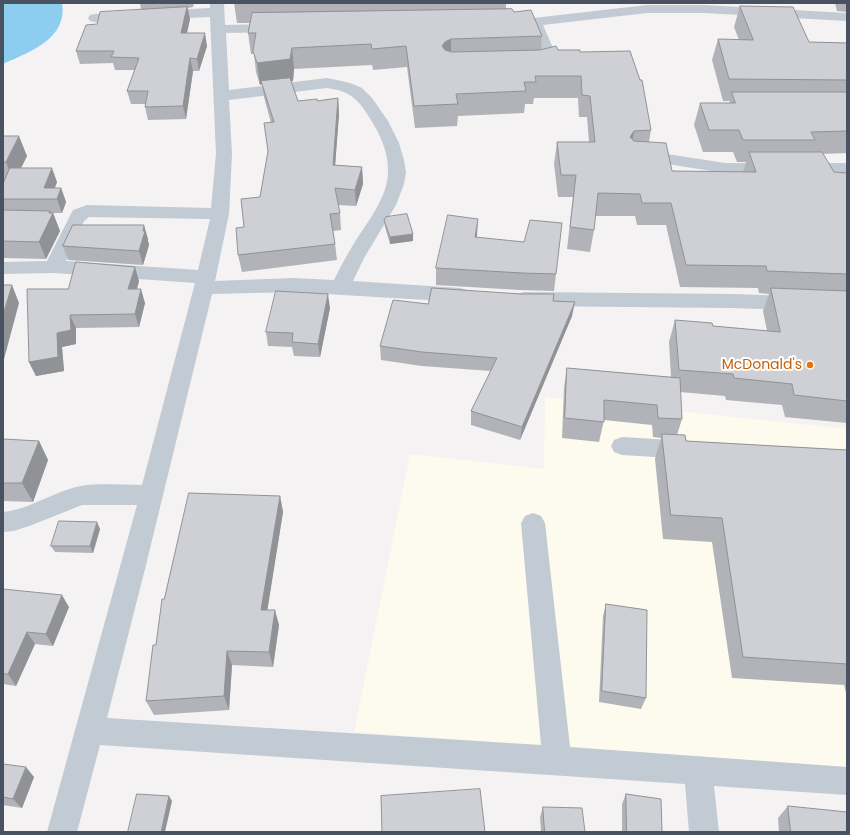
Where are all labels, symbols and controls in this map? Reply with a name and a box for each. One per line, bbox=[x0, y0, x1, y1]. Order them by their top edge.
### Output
place label: McDonald's bbox=[722, 357, 802, 373]
marker: McDonald's bbox=[805, 360, 815, 370]

